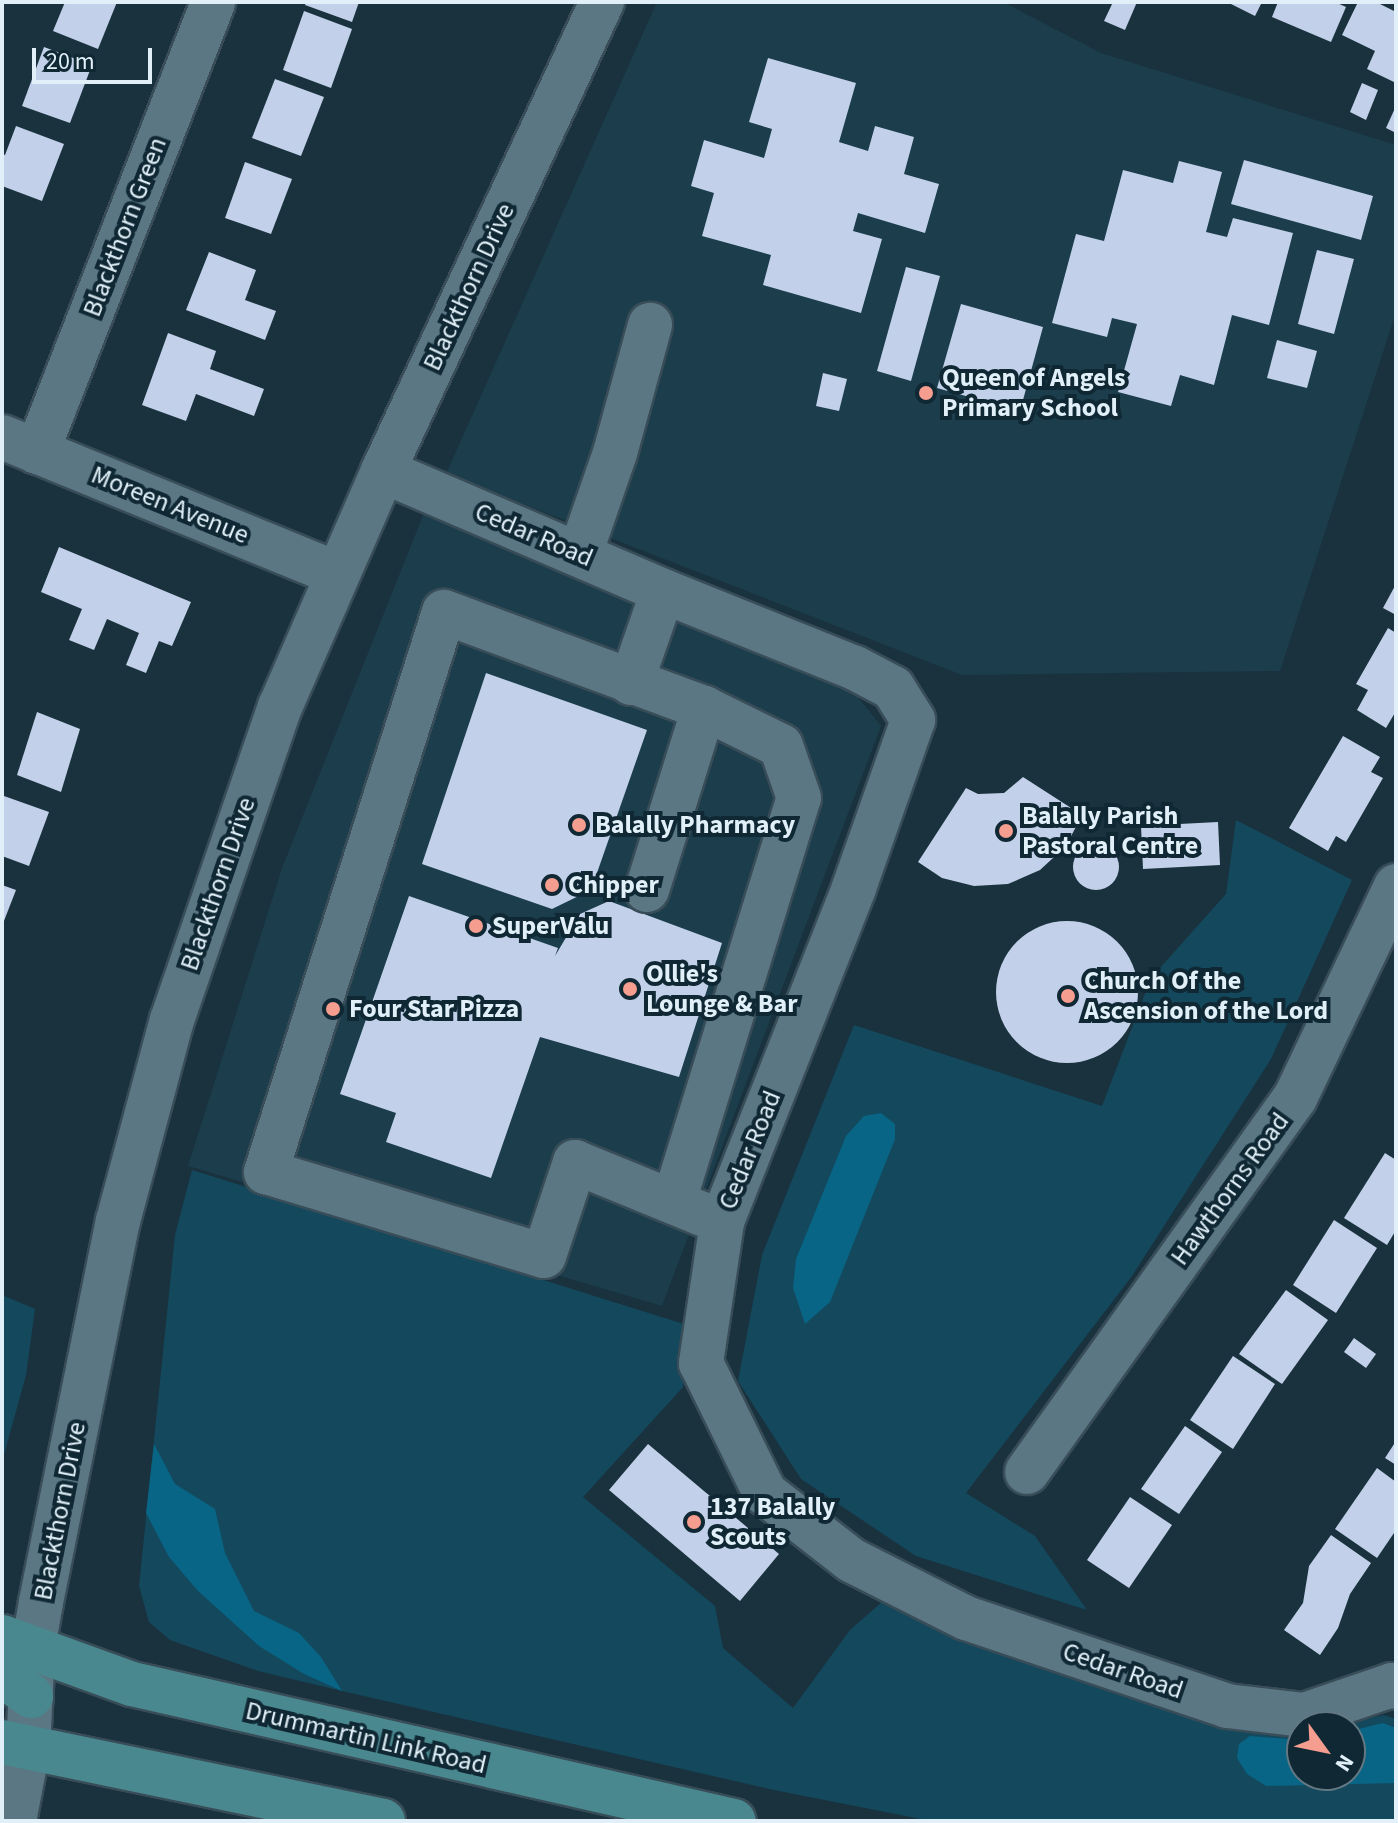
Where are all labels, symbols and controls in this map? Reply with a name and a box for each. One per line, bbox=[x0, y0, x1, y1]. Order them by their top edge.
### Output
scale bar bbox=[36, 32, 156, 82]
text: 20 m bbox=[46, 44, 95, 79]
street label: Blackthorn Green bbox=[76, 133, 174, 321]
street label: Blackthorn Drive bbox=[417, 198, 521, 376]
place label: Queen of Angels Primary School bbox=[942, 362, 1126, 424]
marker: Queen of Angels Primary School bbox=[917, 384, 935, 402]
street label: Moreen Avenue bbox=[87, 459, 253, 551]
street label: Cedar Road bbox=[470, 496, 598, 574]
street label: Blackthorn Drive bbox=[174, 793, 262, 975]
place label: Balally Parish Pastoral Centre bbox=[1022, 800, 1198, 862]
place label: Balally Pharmacy bbox=[595, 809, 795, 841]
marker: Balally Pharmacy bbox=[570, 816, 588, 834]
marker: Balally Parish Pastoral Centre bbox=[997, 822, 1015, 840]
place label: Chipper bbox=[568, 869, 659, 901]
marker: Chipper bbox=[543, 876, 561, 894]
place label: SuperValu bbox=[492, 910, 609, 942]
marker: SuperValu bbox=[467, 917, 485, 935]
place label: Ollie's Lounge & Bar bbox=[646, 958, 798, 1020]
place label: Church Of the Ascension of the Lord bbox=[1084, 965, 1328, 1026]
marker: Ollie's Lounge & Bar bbox=[621, 980, 639, 998]
marker: Church Of the Ascension of the Lord bbox=[1059, 987, 1077, 1005]
place label: Four Star Pizza bbox=[349, 993, 519, 1025]
marker: Four Star Pizza bbox=[324, 1000, 342, 1018]
street label: Cedar Road bbox=[712, 1086, 788, 1214]
street label: Hawthorns Road bbox=[1164, 1107, 1296, 1271]
street label: Blackthorn Drive bbox=[27, 1419, 93, 1603]
place label: 137 Balally Scouts bbox=[710, 1491, 835, 1552]
marker: 137 Balally Scouts bbox=[685, 1513, 703, 1531]
street label: Cedar Road bbox=[1059, 1636, 1187, 1706]
street label: Drummartin Link Road bbox=[243, 1695, 489, 1781]
north arrow bbox=[1286, 1711, 1366, 1791]
text: N bbox=[1327, 1748, 1362, 1778]

